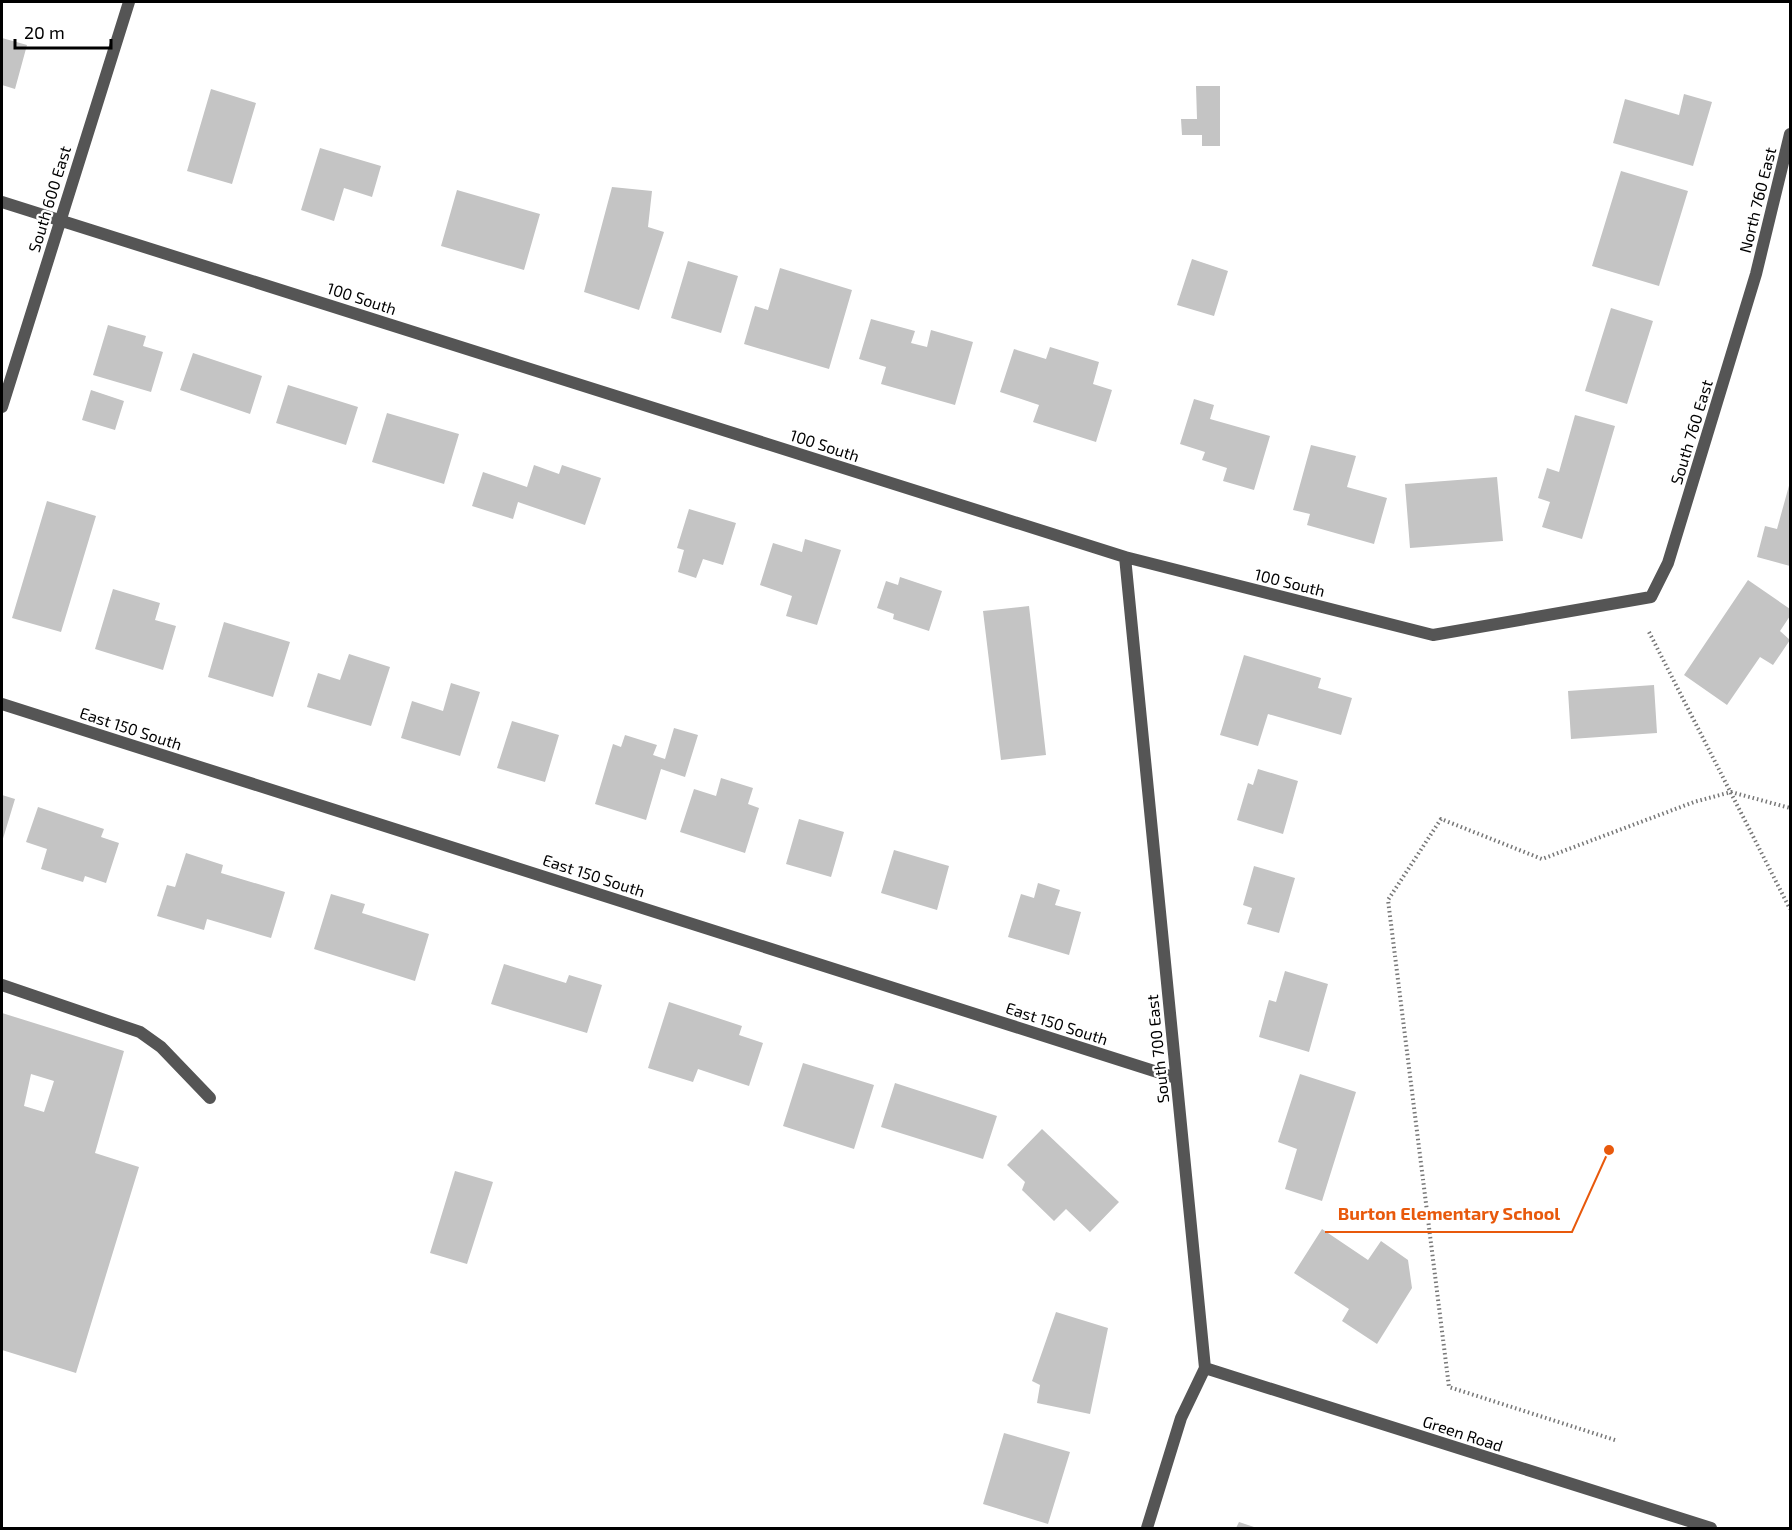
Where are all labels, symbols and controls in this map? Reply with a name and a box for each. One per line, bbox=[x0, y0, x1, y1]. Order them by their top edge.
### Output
scale bar bbox=[15, 12, 111, 50]
text: 20 m bbox=[24, 21, 65, 43]
street label: South 600 East bbox=[24, 144, 74, 254]
street label: North 760 East bbox=[1735, 145, 1779, 255]
street label: 100 South bbox=[325, 278, 399, 318]
street label: South 760 East bbox=[1666, 377, 1716, 487]
street label: 100 South bbox=[788, 425, 862, 465]
street label: 100 South bbox=[1253, 564, 1327, 600]
street label: East 150 South bbox=[78, 703, 184, 753]
street label: East 150 South bbox=[541, 850, 647, 900]
street label: South 700 East bbox=[1142, 994, 1172, 1104]
street label: East 150 South bbox=[1004, 998, 1110, 1048]
callout: Burton Elementary School bbox=[1325, 1196, 1572, 1232]
text: Burton Elementary School bbox=[1338, 1202, 1560, 1224]
street label: Green Road bbox=[1421, 1411, 1505, 1455]

